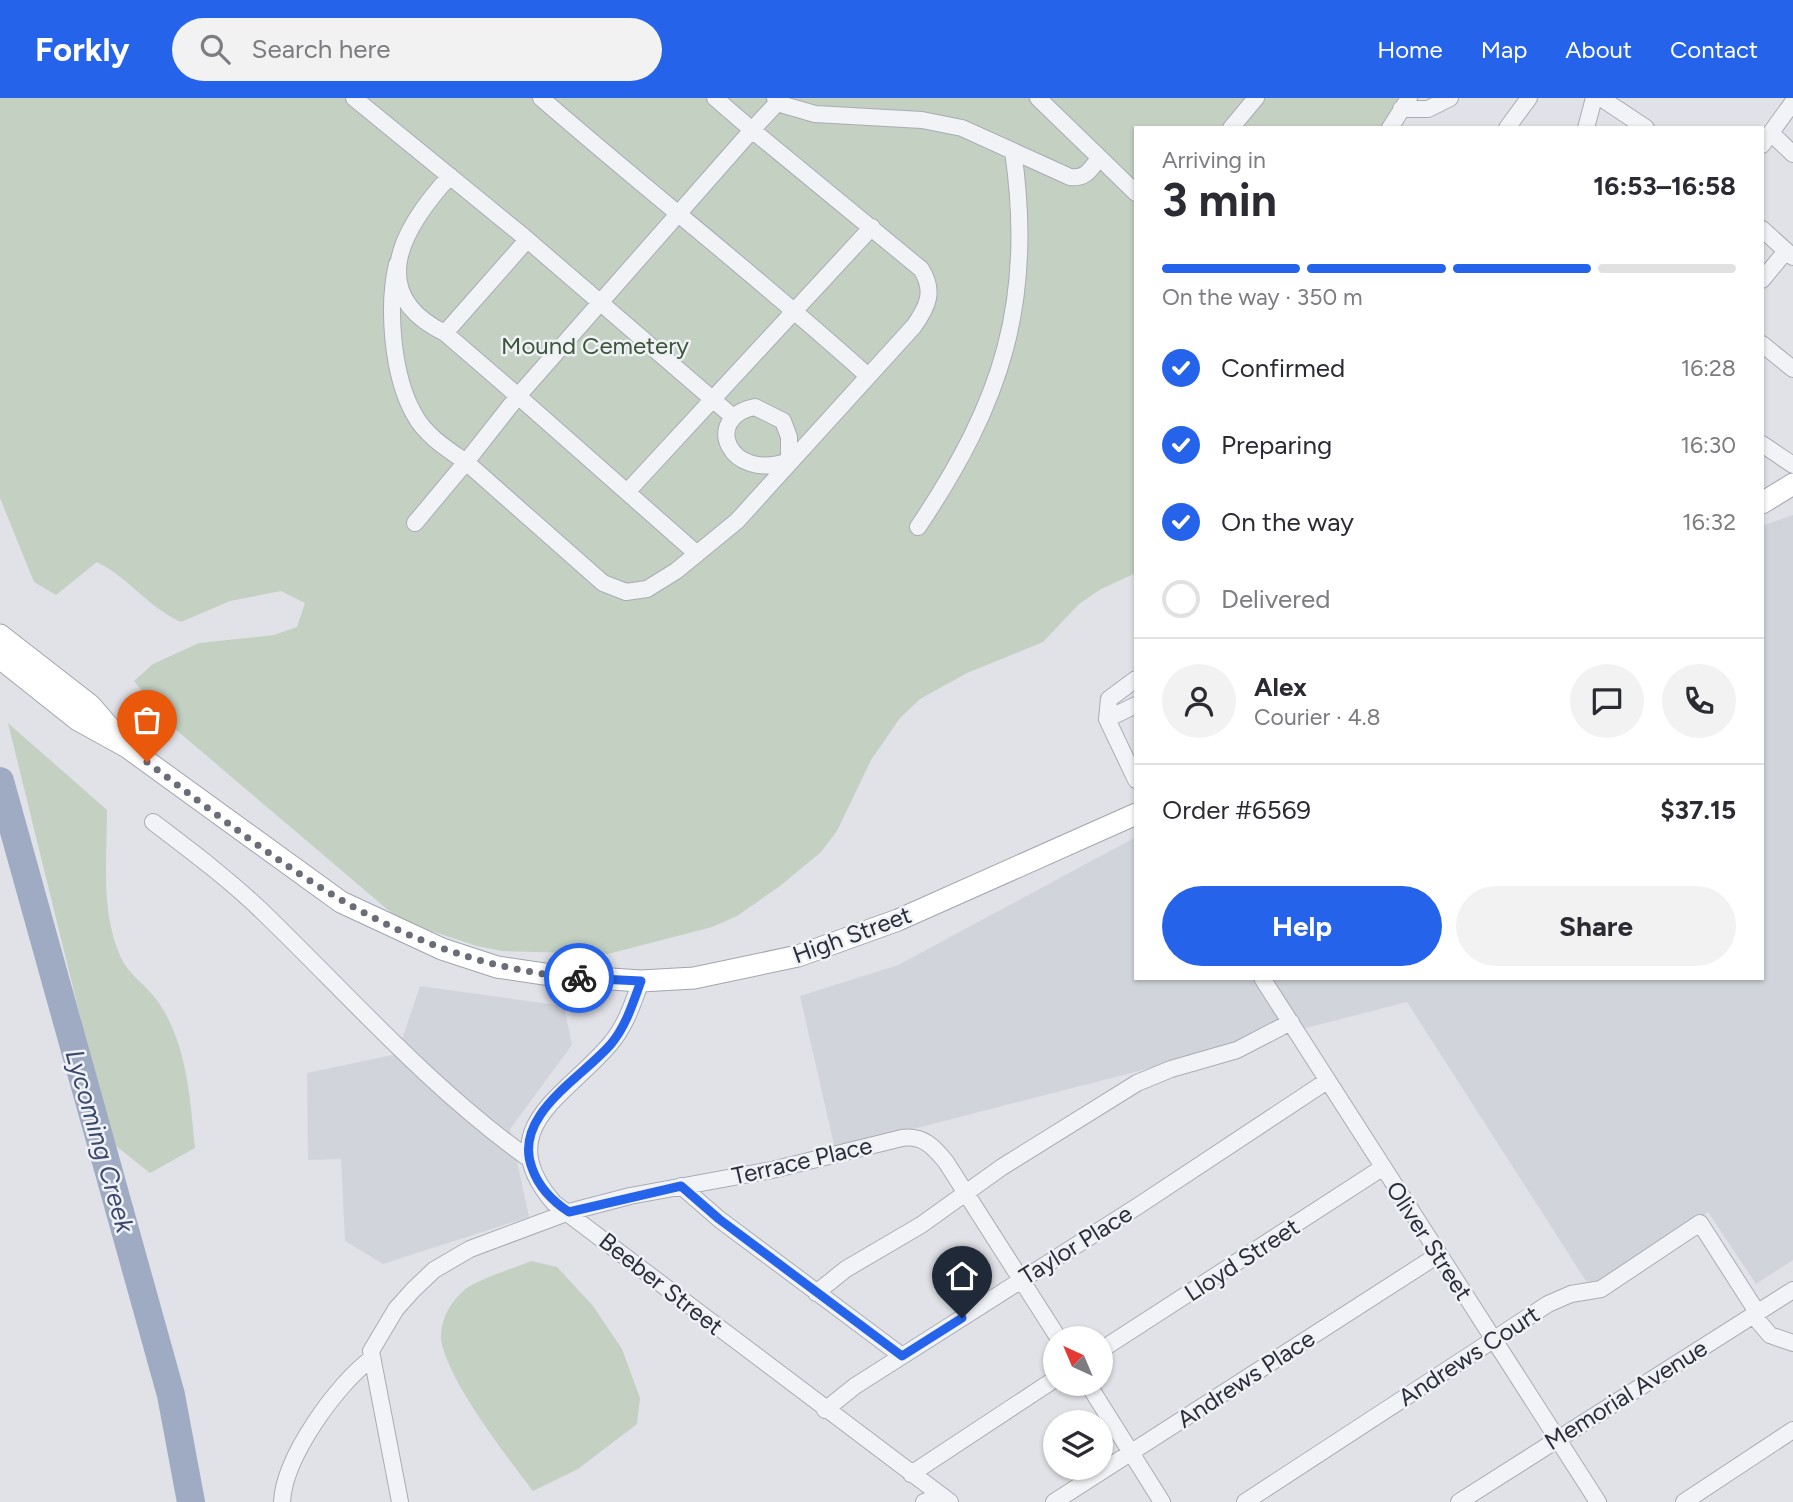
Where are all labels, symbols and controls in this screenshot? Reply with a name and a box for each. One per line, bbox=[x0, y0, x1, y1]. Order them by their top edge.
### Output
search box bbox=[172, 18, 662, 81]
text: Forkly bbox=[35, 30, 130, 69]
icon: search bbox=[196, 30, 234, 68]
text: Search here bbox=[252, 33, 390, 65]
text: Home bbox=[1377, 35, 1443, 64]
text: Map bbox=[1481, 35, 1527, 64]
text: About bbox=[1565, 35, 1632, 64]
text: Contact bbox=[1670, 35, 1758, 64]
text: Arriving in bbox=[1162, 146, 1266, 174]
text: 16:53–16:58 bbox=[1593, 170, 1736, 202]
text: 3 min bbox=[1162, 172, 1277, 228]
text: On the way · 350 m bbox=[1162, 283, 1363, 311]
park label: Mound Cemetery bbox=[501, 331, 689, 360]
icon: check bbox=[1162, 349, 1200, 387]
text: Confirmed bbox=[1221, 352, 1345, 384]
text: 16:28 bbox=[1681, 354, 1736, 382]
icon: check bbox=[1162, 426, 1200, 464]
text: Preparing bbox=[1221, 429, 1332, 461]
text: 16:30 bbox=[1680, 431, 1736, 459]
icon: check bbox=[1162, 503, 1200, 541]
text: On the way bbox=[1221, 506, 1354, 538]
text: 16:32 bbox=[1682, 508, 1736, 536]
text: Delivered bbox=[1221, 583, 1330, 615]
button: person bbox=[1162, 664, 1236, 738]
button: chat bbox=[1570, 664, 1644, 738]
button: phone bbox=[1662, 664, 1736, 738]
text: Alex bbox=[1254, 671, 1307, 703]
pin bbox=[117, 690, 177, 762]
icon: bag bbox=[128, 701, 166, 739]
text: Courier · 4.8 bbox=[1254, 703, 1381, 731]
text: Order #6569 bbox=[1162, 794, 1311, 826]
text: $37.15 bbox=[1660, 794, 1736, 826]
button: Help bbox=[1162, 886, 1442, 966]
button: Share bbox=[1456, 886, 1736, 966]
street label: High Street bbox=[789, 900, 915, 969]
courier bbox=[544, 943, 614, 1013]
icon: bike bbox=[560, 959, 598, 997]
water label: Lycoming Creek bbox=[59, 1046, 142, 1238]
street label: Terrace Place bbox=[729, 1130, 875, 1191]
street label: Oliver Street bbox=[1380, 1176, 1479, 1306]
street label: Taylor Place bbox=[1014, 1199, 1137, 1291]
street label: Lloyd Street bbox=[1179, 1212, 1305, 1307]
street label: Beeber Street bbox=[594, 1226, 729, 1341]
pin bbox=[932, 1246, 992, 1318]
icon: home bbox=[943, 1257, 981, 1295]
street label: Andrews Court bbox=[1393, 1299, 1545, 1412]
street label: Andrews Place bbox=[1172, 1323, 1320, 1434]
north arrow bbox=[1043, 1326, 1113, 1396]
map controls bbox=[1043, 1326, 1113, 1480]
street label: Memorial Avenue bbox=[1539, 1333, 1712, 1456]
button: layers bbox=[1043, 1410, 1113, 1480]

